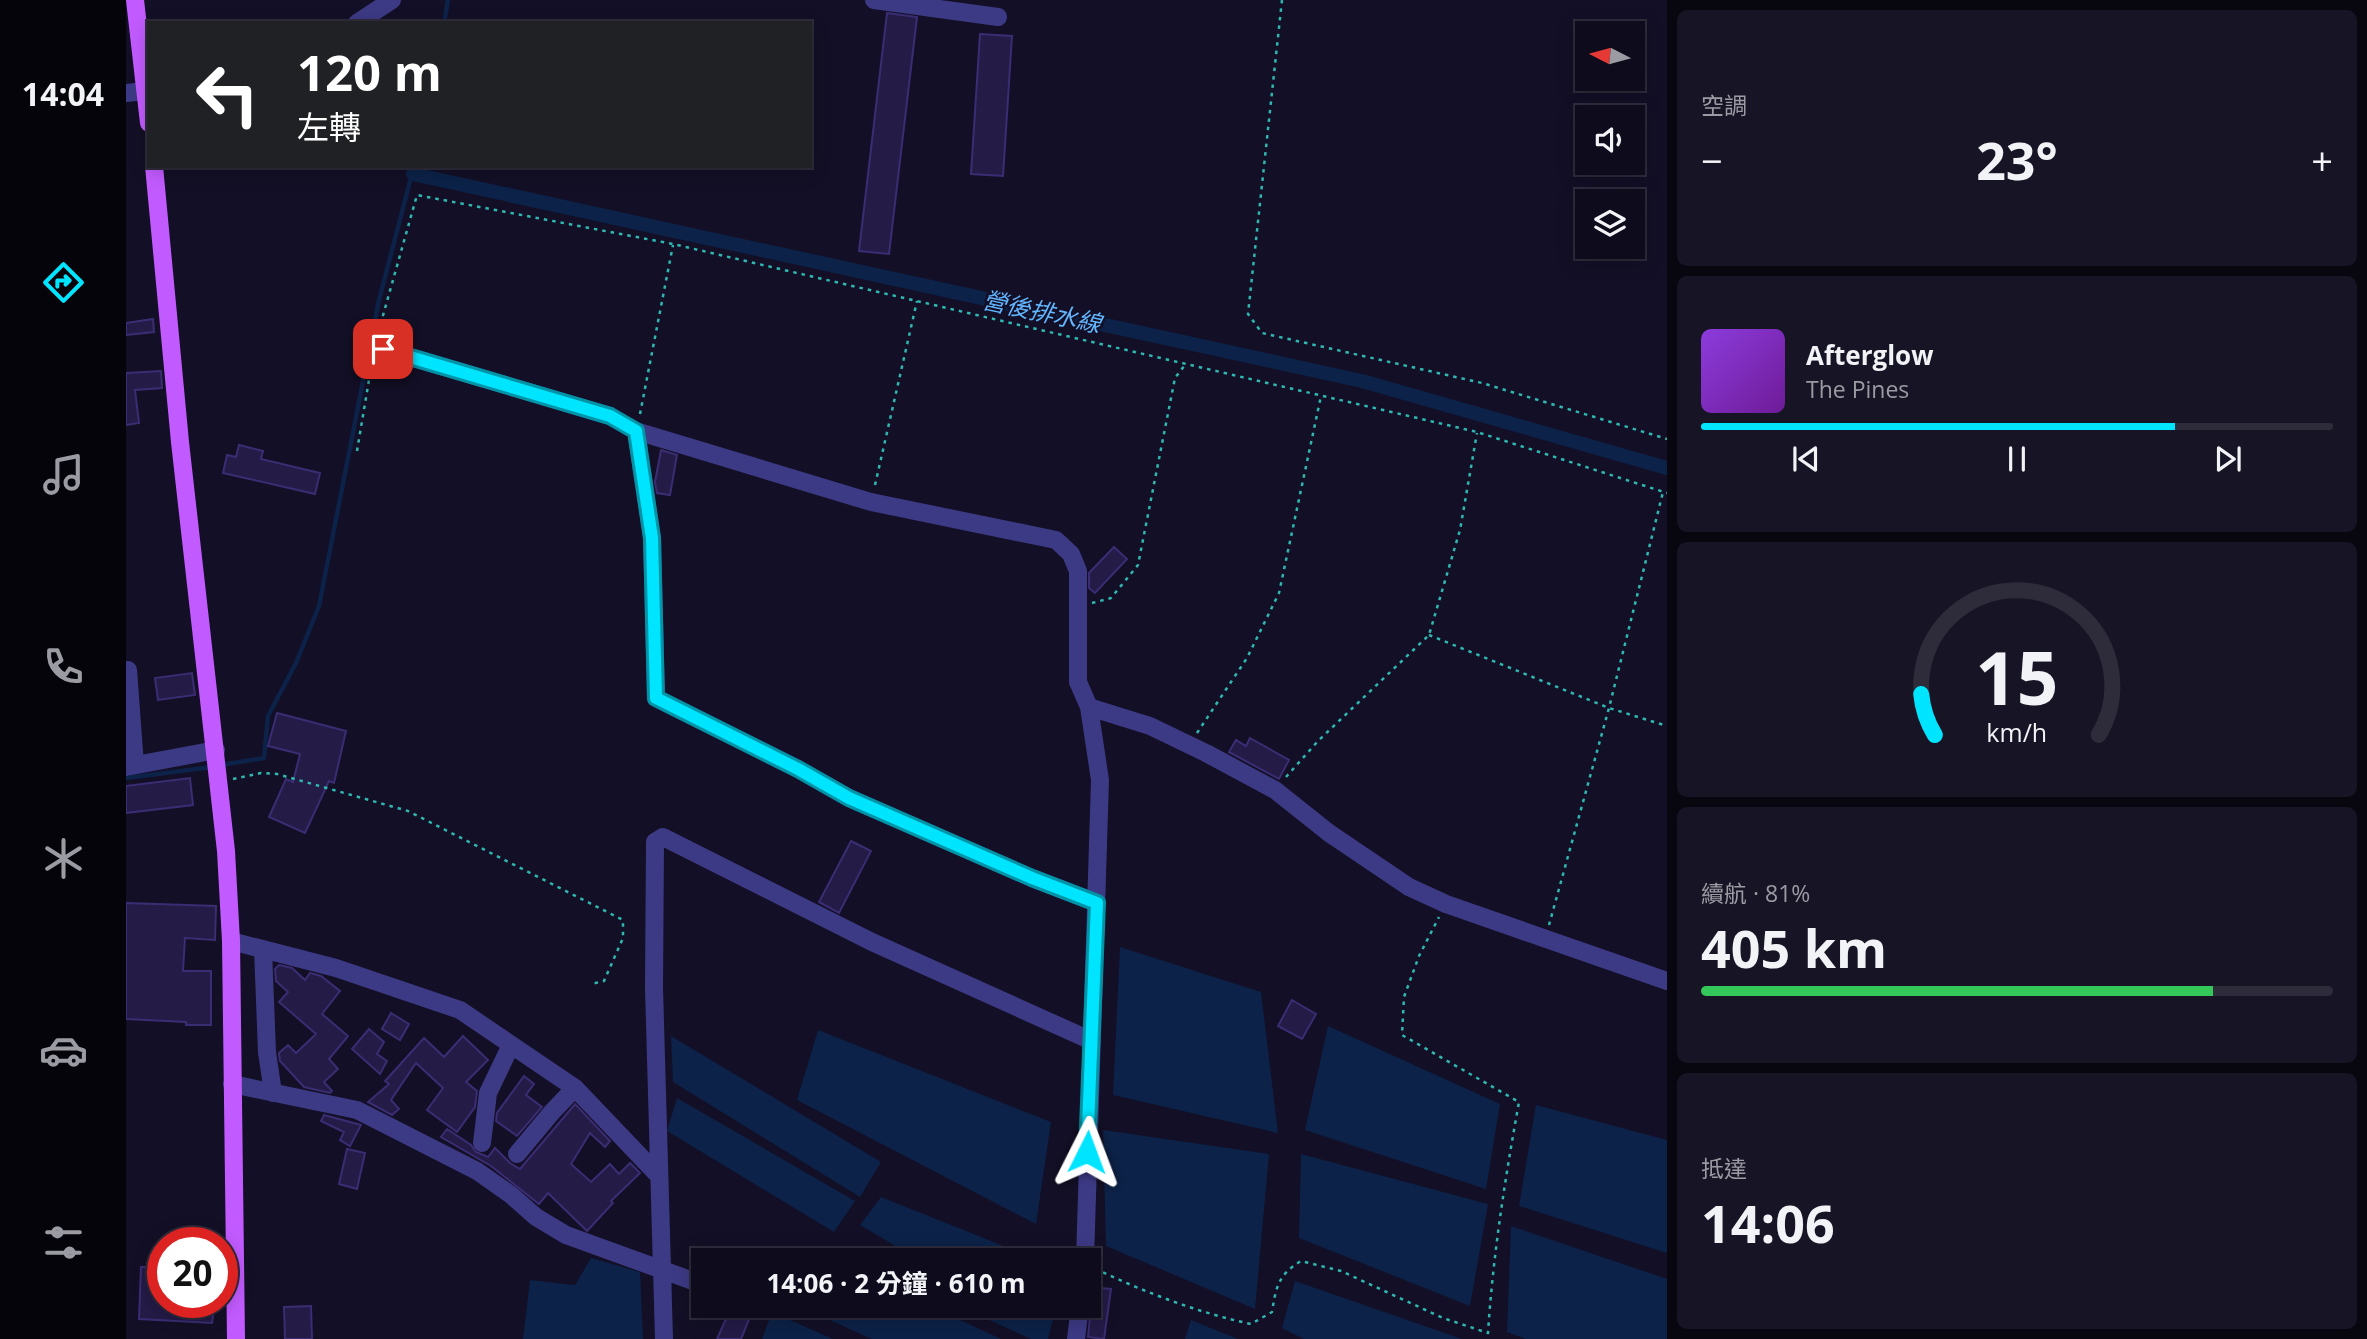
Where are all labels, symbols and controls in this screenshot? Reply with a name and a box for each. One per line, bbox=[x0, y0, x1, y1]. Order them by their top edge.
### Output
north arrow bbox=[1575, 21, 1645, 91]
map controls bbox=[1575, 21, 1645, 259]
text: 120 m bbox=[297, 39, 442, 105]
icon: left bbox=[182, 49, 273, 140]
text: 14:04 bbox=[22, 72, 104, 115]
text: 空調 bbox=[1701, 89, 1747, 121]
text: 左轉 bbox=[297, 105, 361, 148]
button: sound bbox=[1575, 105, 1645, 175]
text: 23° bbox=[1976, 124, 2058, 195]
text: − bbox=[1701, 134, 1723, 186]
text: + bbox=[2311, 134, 2333, 186]
button: layers bbox=[1575, 189, 1645, 259]
icon: directions bbox=[39, 258, 88, 307]
water label: 營後排水線 bbox=[980, 282, 1107, 340]
pin bbox=[353, 319, 413, 379]
icon: arrive bbox=[364, 330, 402, 368]
text: Afterglow bbox=[1806, 337, 1933, 373]
text: The Pines bbox=[1806, 373, 1909, 405]
icon: previous bbox=[1787, 440, 1825, 478]
icon: pause bbox=[1998, 440, 2036, 478]
icon: next bbox=[2209, 440, 2247, 478]
icon: music bbox=[39, 450, 88, 499]
text: 15 bbox=[1975, 628, 2059, 727]
icon: phone bbox=[39, 642, 88, 691]
text: km/h bbox=[1987, 715, 2047, 749]
icon: climate bbox=[39, 834, 88, 883]
text: 續航 · 81% bbox=[1701, 877, 1810, 909]
text: 405 km bbox=[1701, 912, 1887, 983]
icon: car bbox=[39, 1026, 88, 1075]
position arrow bbox=[1050, 1115, 1124, 1189]
text: 抵達 bbox=[1701, 1152, 1747, 1184]
text: 14:06 bbox=[1701, 1187, 1835, 1258]
icon: filters bbox=[39, 1218, 88, 1267]
speed limit sign: 20 bbox=[147, 1227, 238, 1318]
text: 14:06 · 2 分鐘 · 610 m bbox=[766, 1265, 1026, 1301]

